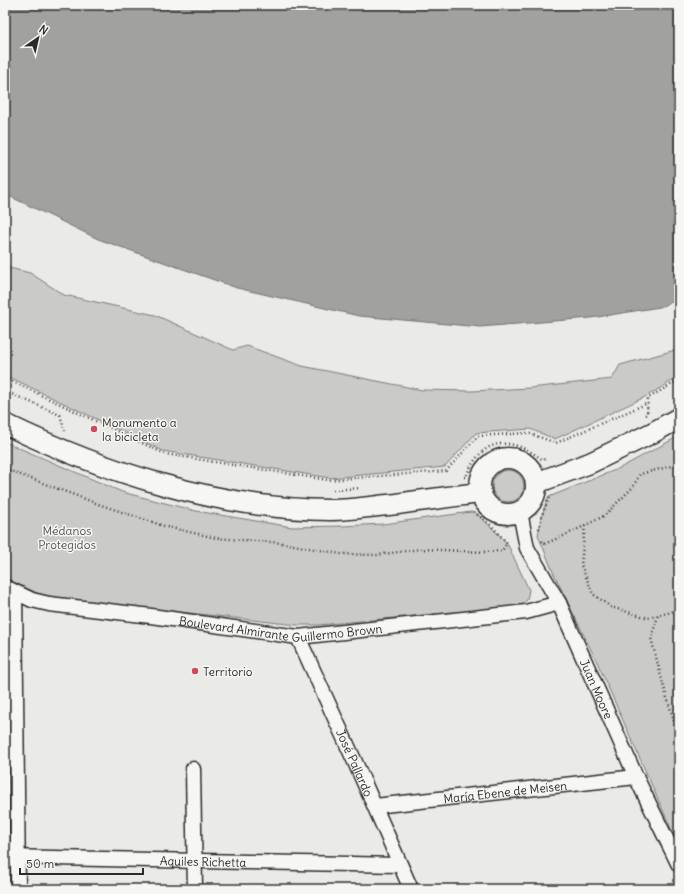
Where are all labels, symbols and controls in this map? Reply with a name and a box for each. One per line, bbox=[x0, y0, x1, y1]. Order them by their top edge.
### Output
north arrow bbox=[18, 18, 58, 58]
text: N bbox=[37, 22, 51, 38]
place label: Monumento a la bicicleta bbox=[102, 415, 177, 444]
marker: Monumento a la bicicleta bbox=[89, 424, 99, 434]
park label: Médanos Protegidos bbox=[38, 523, 96, 552]
street label: Boulevard Almirante Guillermo Brown bbox=[178, 613, 383, 645]
street label: Juan Moore bbox=[577, 656, 617, 721]
place label: Territorio bbox=[203, 664, 253, 679]
marker: Territorio bbox=[190, 666, 200, 676]
street label: José Pallardo bbox=[333, 727, 377, 799]
street label: María Ebene de Meisen bbox=[443, 777, 568, 806]
scale bar bbox=[20, 850, 143, 876]
street label: Aquiles Richetta bbox=[160, 853, 246, 869]
text: 50 m bbox=[26, 856, 55, 871]

